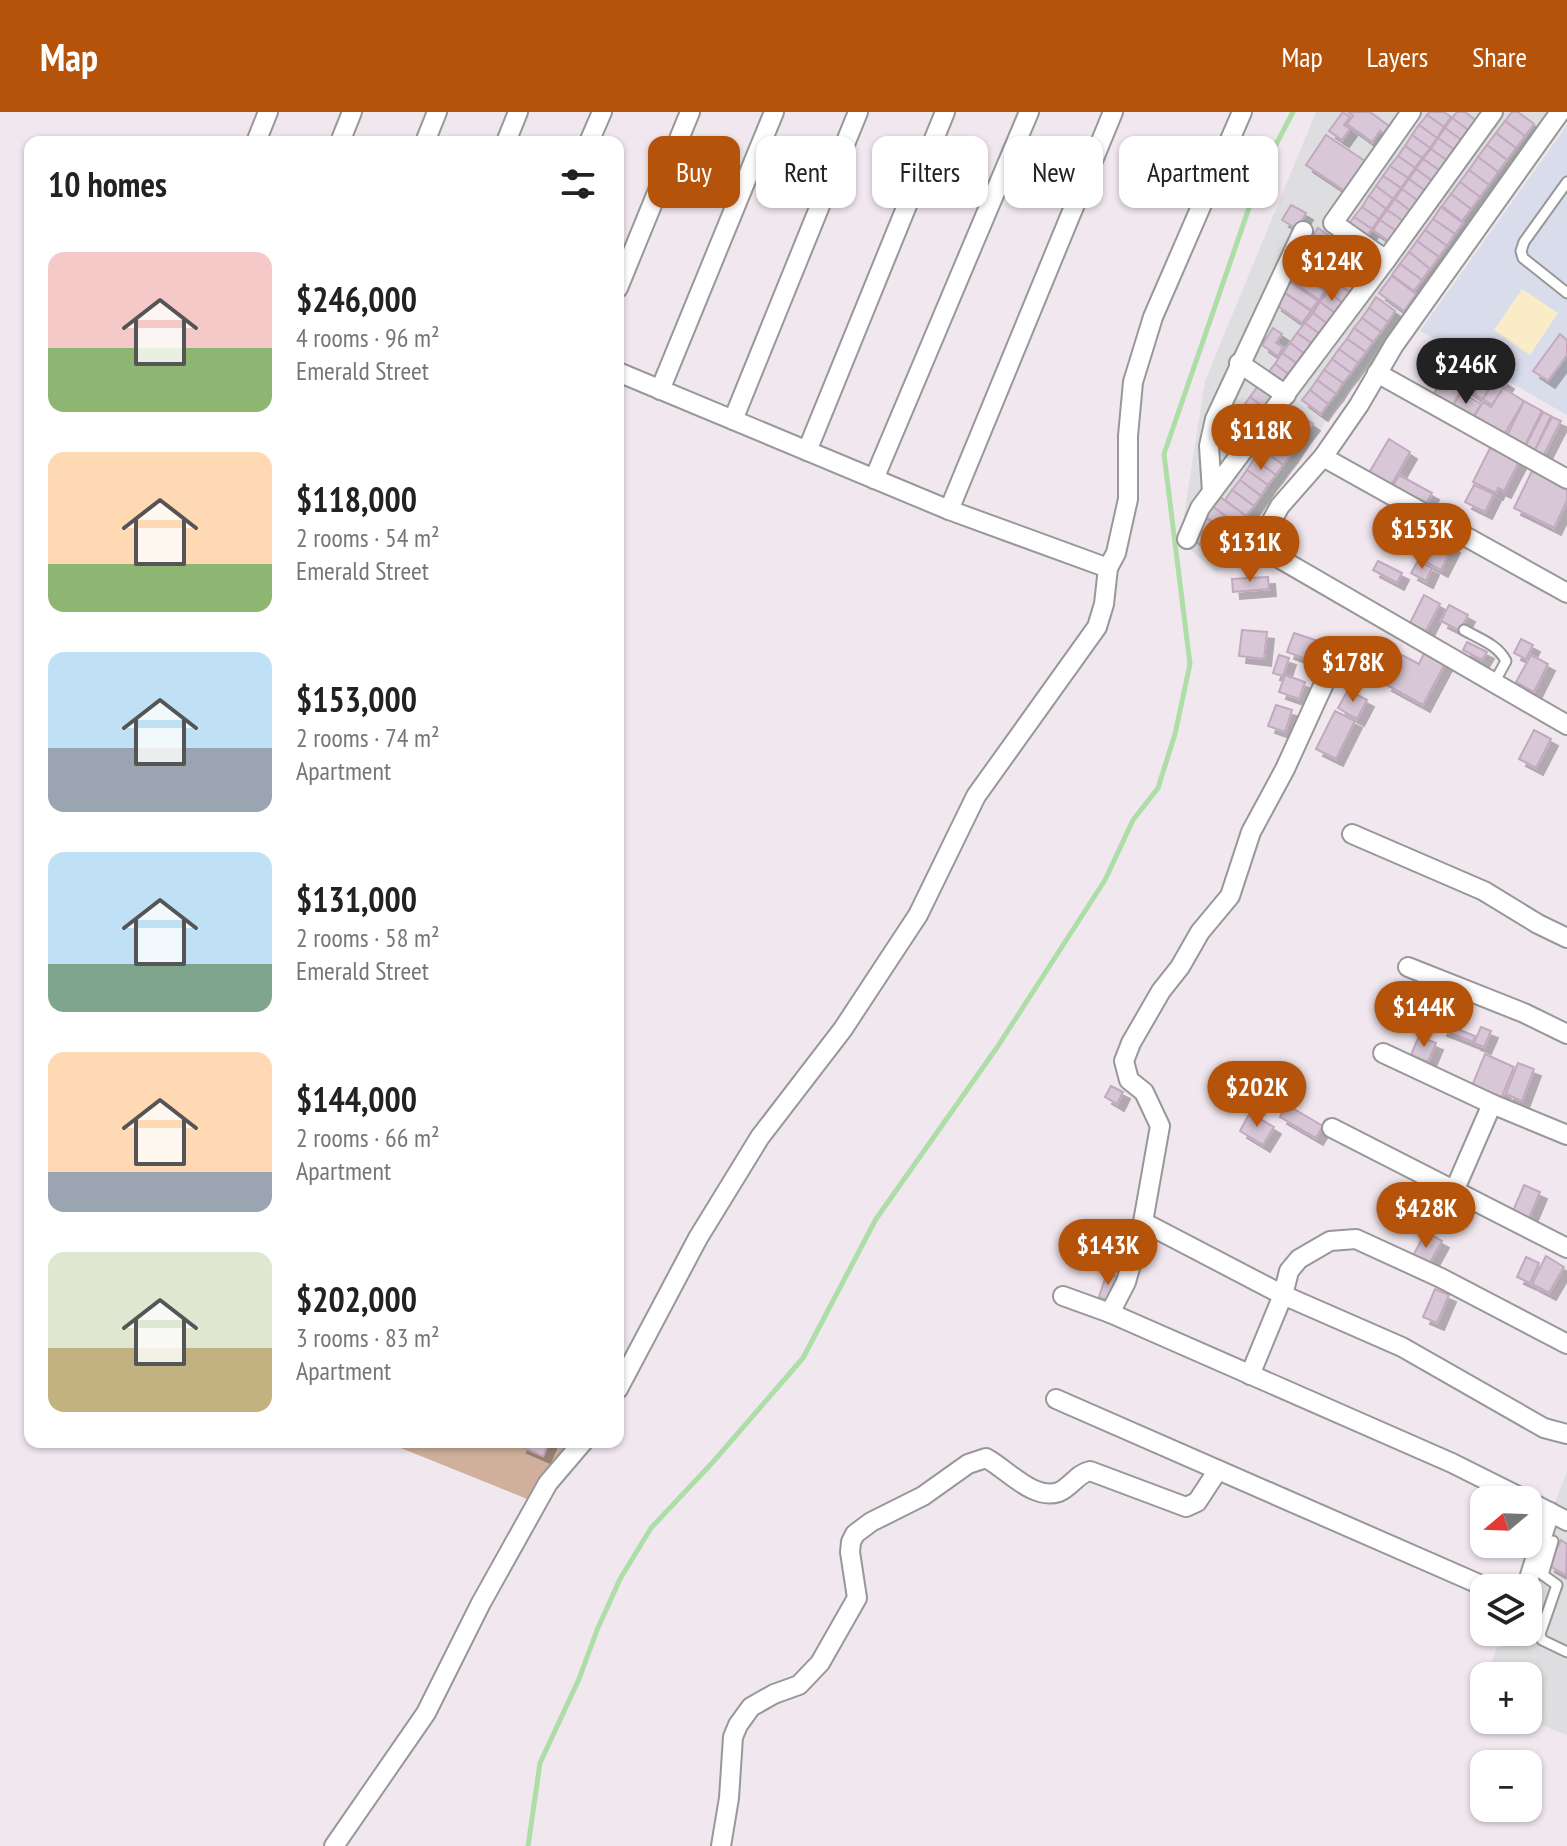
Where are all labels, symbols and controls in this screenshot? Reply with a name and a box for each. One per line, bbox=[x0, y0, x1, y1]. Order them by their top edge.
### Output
text: Map bbox=[40, 32, 98, 81]
text: Map bbox=[1281, 38, 1323, 75]
text: Layers bbox=[1367, 38, 1428, 75]
text: Share bbox=[1472, 38, 1527, 75]
chip: Buy bbox=[648, 136, 740, 208]
chip: Rent bbox=[756, 136, 856, 208]
chip: Filters bbox=[872, 136, 988, 208]
chip: New bbox=[1004, 136, 1103, 208]
chip: Apartment bbox=[1119, 136, 1278, 208]
text: 10 homes bbox=[48, 162, 167, 206]
icon: filters bbox=[556, 162, 600, 206]
pin: $124K bbox=[1276, 235, 1388, 303]
text: $124K bbox=[1300, 244, 1364, 277]
text: $246,000 bbox=[296, 277, 417, 321]
icon: home bbox=[112, 284, 208, 380]
text: 4 rooms · 96 m² bbox=[296, 321, 440, 354]
pin: $246K bbox=[1410, 338, 1522, 406]
text: $246K bbox=[1434, 347, 1498, 380]
text: Emerald Street bbox=[296, 354, 429, 387]
pin: $118K bbox=[1205, 404, 1317, 472]
text: $118K bbox=[1229, 413, 1293, 446]
text: $118,000 bbox=[296, 477, 417, 521]
icon: home bbox=[112, 484, 208, 580]
pin: $153K bbox=[1366, 503, 1478, 571]
text: $153K bbox=[1390, 512, 1454, 545]
pin: $131K bbox=[1194, 516, 1306, 584]
text: 2 rooms · 54 m² bbox=[296, 521, 440, 554]
text: $131K bbox=[1218, 525, 1282, 558]
text: Emerald Street bbox=[296, 554, 429, 587]
pin: $178K bbox=[1297, 636, 1409, 704]
text: $178K bbox=[1321, 645, 1385, 678]
text: $153,000 bbox=[296, 677, 417, 721]
icon: home bbox=[112, 684, 208, 780]
text: 2 rooms · 74 m² bbox=[296, 721, 440, 754]
text: Apartment bbox=[296, 754, 391, 787]
text: $131,000 bbox=[296, 877, 417, 921]
icon: home bbox=[112, 884, 208, 980]
text: 2 rooms · 58 m² bbox=[296, 921, 440, 954]
text: Emerald Street bbox=[296, 954, 429, 987]
pin: $144K bbox=[1368, 981, 1480, 1049]
text: $144K bbox=[1392, 990, 1456, 1023]
pin: $202K bbox=[1201, 1061, 1313, 1129]
text: $202K bbox=[1225, 1070, 1289, 1103]
text: $144,000 bbox=[296, 1077, 417, 1121]
icon: home bbox=[112, 1084, 208, 1180]
text: 2 rooms · 66 m² bbox=[296, 1121, 440, 1154]
text: Apartment bbox=[296, 1154, 391, 1187]
pin: $428K bbox=[1370, 1182, 1482, 1250]
text: $428K bbox=[1394, 1191, 1458, 1224]
pin: $143K bbox=[1052, 1219, 1164, 1287]
text: $143K bbox=[1076, 1228, 1140, 1261]
text: $202,000 bbox=[296, 1277, 417, 1321]
icon: home bbox=[112, 1284, 208, 1380]
text: 3 rooms · 83 m² bbox=[296, 1321, 440, 1354]
text: Apartment bbox=[296, 1354, 391, 1387]
north arrow bbox=[1470, 1486, 1542, 1558]
map controls bbox=[1470, 1486, 1542, 1822]
button: layers bbox=[1470, 1574, 1542, 1646]
button: + bbox=[1470, 1662, 1542, 1734]
button: − bbox=[1470, 1750, 1542, 1822]

